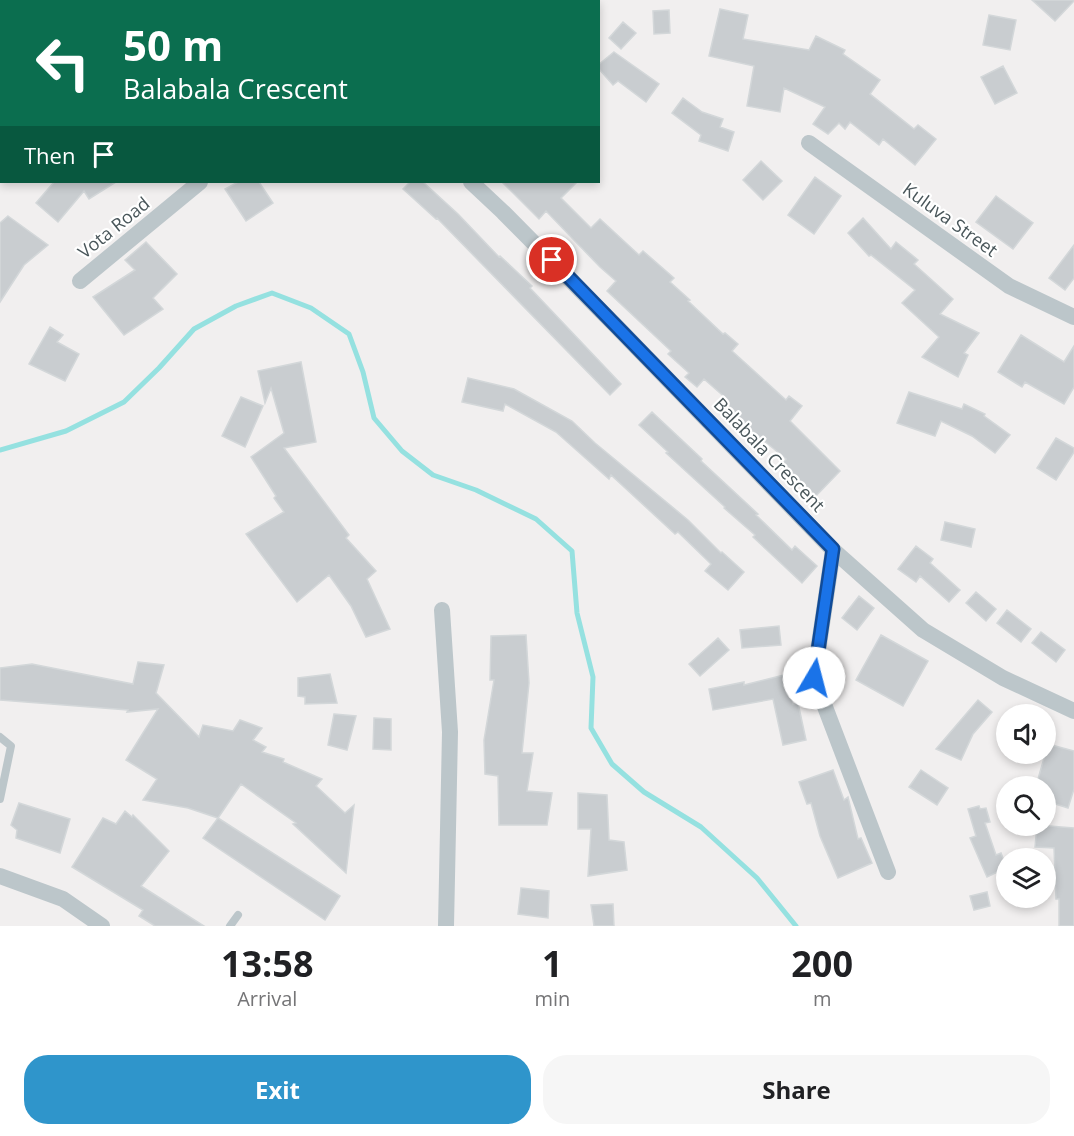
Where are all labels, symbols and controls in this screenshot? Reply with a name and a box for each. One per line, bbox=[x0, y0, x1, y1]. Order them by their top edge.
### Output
text: 50 m bbox=[123, 16, 223, 73]
icon: left bbox=[24, 24, 102, 102]
text: Balabala Crescent bbox=[123, 70, 348, 107]
icon: arrive bbox=[87, 138, 120, 171]
text: Then bbox=[24, 140, 75, 170]
street label: Kuluva Street bbox=[898, 177, 1003, 262]
street label: Vota Road bbox=[73, 191, 154, 263]
pin bbox=[526, 234, 577, 285]
icon: arrive bbox=[535, 243, 568, 276]
street label: Balabala Crescent bbox=[709, 392, 830, 517]
position arrow bbox=[782, 646, 846, 710]
map controls bbox=[996, 704, 1056, 908]
button: sound bbox=[996, 704, 1056, 764]
button: search bbox=[996, 776, 1056, 836]
button: layers bbox=[996, 848, 1056, 908]
text: 13:58 bbox=[221, 939, 314, 988]
text: 1 bbox=[542, 939, 563, 988]
text: 200 bbox=[791, 939, 853, 988]
text: Arrival bbox=[237, 985, 297, 1012]
text: min bbox=[534, 985, 570, 1012]
text: m bbox=[813, 985, 831, 1012]
button: Exit bbox=[24, 1055, 531, 1124]
button: Share bbox=[543, 1055, 1050, 1124]

